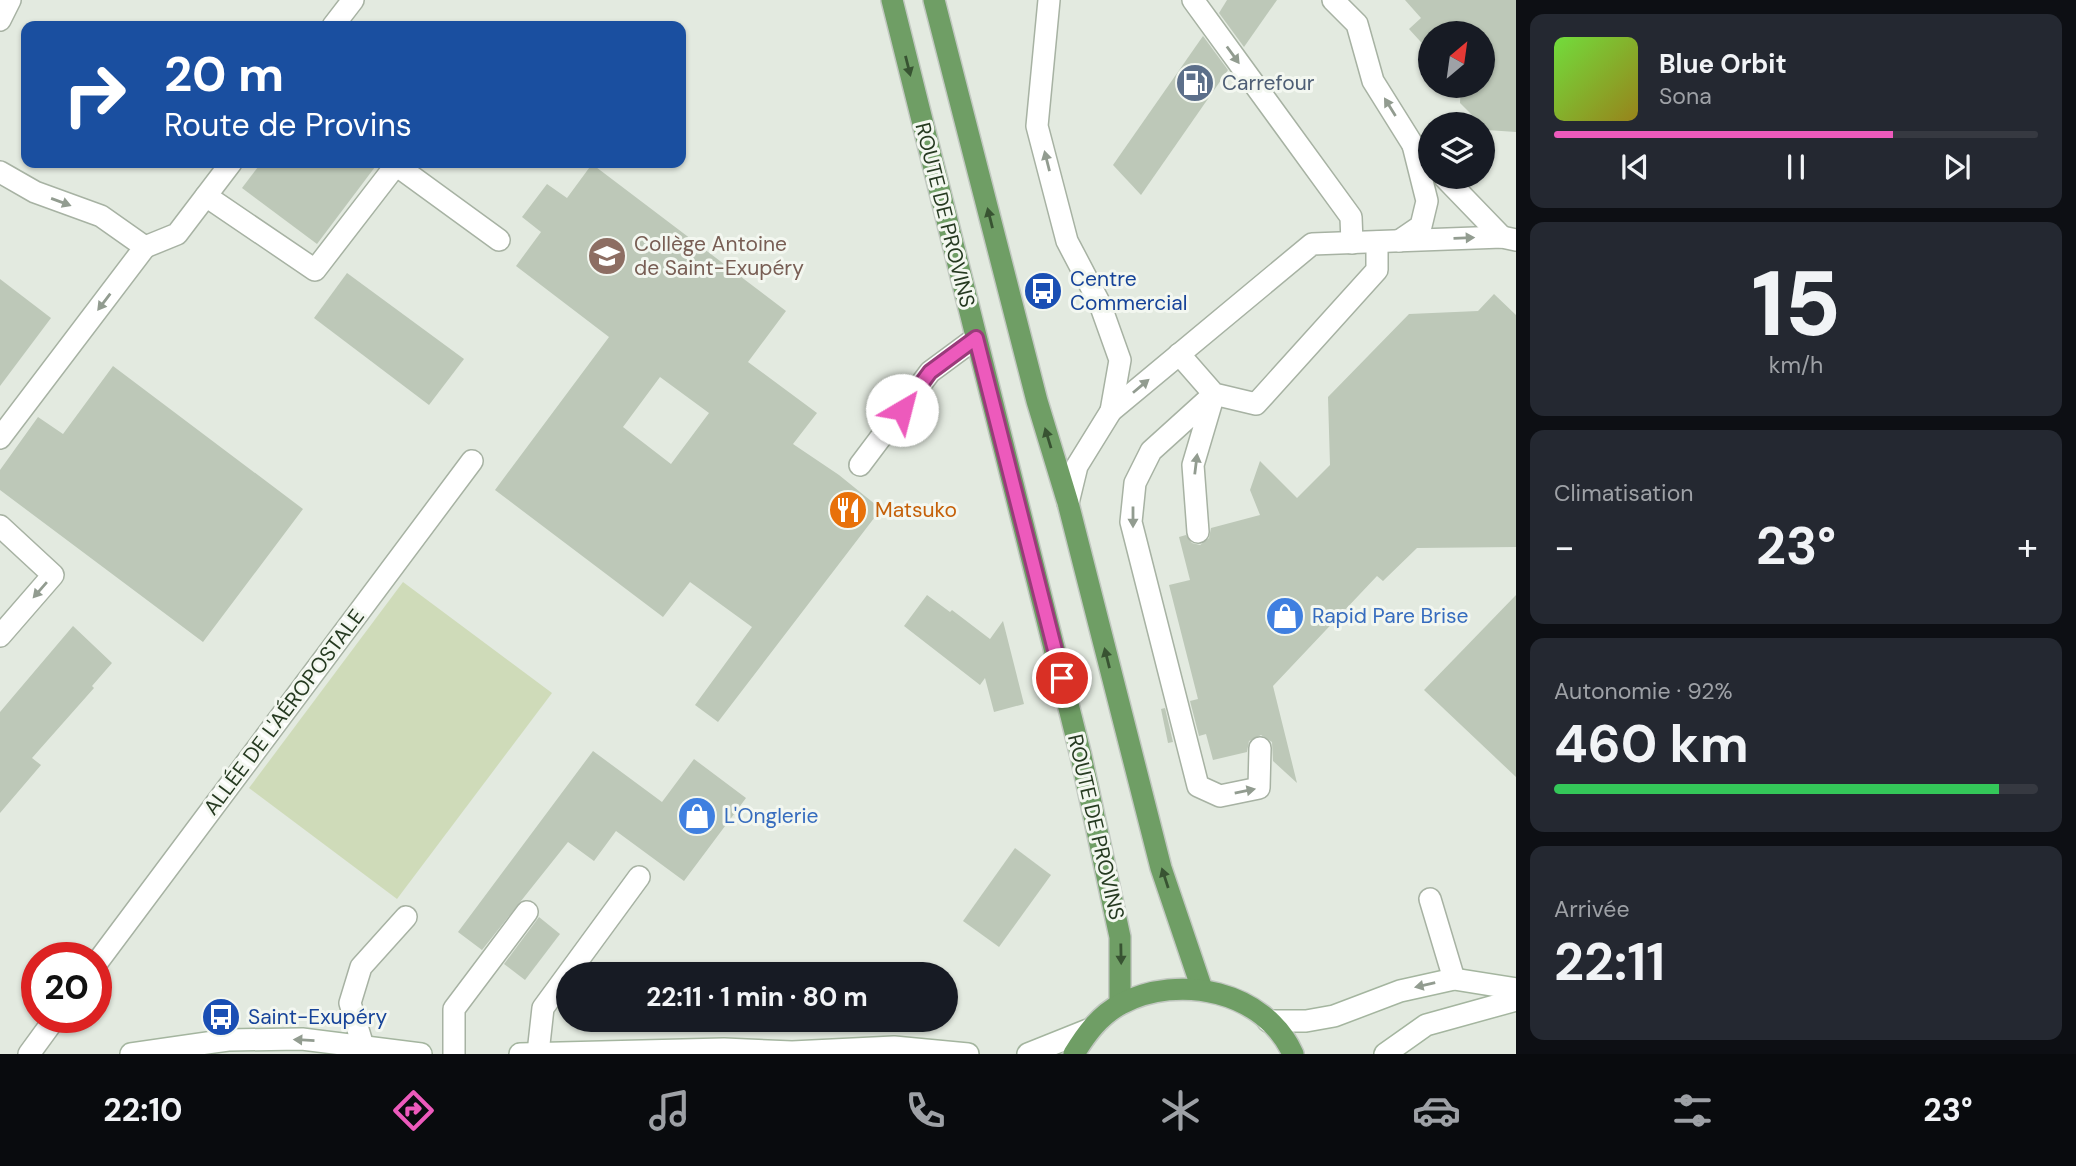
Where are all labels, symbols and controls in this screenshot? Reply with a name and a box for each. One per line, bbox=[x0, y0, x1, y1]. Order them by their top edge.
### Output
north arrow bbox=[1418, 21, 1494, 98]
map controls bbox=[1418, 21, 1495, 189]
text: 20 m bbox=[164, 42, 284, 106]
one-way arrow bbox=[1226, 46, 1240, 64]
text: Blue Orbit bbox=[1659, 47, 1787, 81]
icon: right bbox=[49, 49, 140, 140]
one-way arrow bbox=[903, 55, 914, 77]
fuel station icon: Carrefour bbox=[1174, 62, 1216, 104]
place label: Carrefour bbox=[1222, 69, 1315, 97]
text: Sona bbox=[1659, 81, 1712, 111]
one-way arrow bbox=[1383, 98, 1396, 117]
text: Route de Provins bbox=[164, 104, 412, 146]
button: layers bbox=[1418, 112, 1495, 189]
street label: ROUTE DE PROVINS bbox=[908, 120, 982, 310]
icon: previous bbox=[1616, 148, 1654, 186]
icon: pause bbox=[1777, 148, 1815, 186]
icon: next bbox=[1938, 148, 1976, 186]
one-way arrow bbox=[1041, 150, 1051, 171]
one-way arrow bbox=[51, 197, 72, 208]
one-way arrow bbox=[984, 207, 995, 229]
place label: Collège Antoine de Saint-Exupéry bbox=[634, 230, 804, 282]
one-way arrow bbox=[1454, 233, 1476, 244]
school or university icon: Collège Antoine de Saint-Exupéry bbox=[586, 235, 628, 277]
text: 15 bbox=[1751, 245, 1841, 363]
place label: Centre Commercial bbox=[1070, 265, 1187, 317]
bus stop icon: Centre Commercial bbox=[1022, 270, 1064, 312]
one-way arrow bbox=[96, 292, 111, 310]
text: km/h bbox=[1769, 350, 1823, 380]
position arrow bbox=[865, 373, 939, 447]
one-way arrow bbox=[1131, 378, 1149, 393]
one-way arrow bbox=[1042, 427, 1053, 448]
one-way arrow bbox=[1190, 453, 1201, 475]
text: Climatisation bbox=[1554, 478, 1693, 508]
restaurant icon: Matsuko bbox=[827, 489, 869, 531]
place label: Matsuko bbox=[875, 496, 957, 524]
one-way arrow bbox=[1127, 506, 1139, 528]
text: 23° bbox=[1756, 512, 1836, 580]
text: − bbox=[1554, 522, 1575, 572]
text: + bbox=[2017, 522, 2038, 572]
one-way arrow bbox=[32, 581, 48, 599]
shop icon: Rapid Pare Brise bbox=[1264, 595, 1306, 637]
place label: Rapid Pare Brise bbox=[1312, 602, 1469, 630]
street label: ALLÉE DE L'AÉROPOSTALE bbox=[197, 603, 371, 821]
one-way arrow bbox=[1101, 647, 1112, 669]
pin bbox=[1032, 648, 1092, 708]
icon: arrive bbox=[1043, 659, 1081, 697]
text: Autonomie · 92% bbox=[1554, 676, 1733, 706]
text: 460 km bbox=[1554, 710, 1749, 778]
street label: ROUTE DE PROVINS bbox=[1061, 731, 1131, 923]
one-way arrow bbox=[1234, 785, 1256, 796]
shop icon: L'Onglerie bbox=[676, 795, 718, 837]
place label: L'Onglerie bbox=[724, 802, 819, 830]
one-way arrow bbox=[1159, 867, 1169, 888]
text: Arrivée bbox=[1554, 894, 1630, 924]
text: 22:11 bbox=[1554, 928, 1665, 996]
speed limit sign: 20 bbox=[21, 942, 112, 1033]
one-way arrow bbox=[1115, 943, 1126, 965]
text: 22:11 · 1 min · 80 m bbox=[646, 980, 868, 1014]
one-way arrow bbox=[1414, 980, 1436, 991]
bus stop icon: Saint-Exupéry bbox=[200, 996, 242, 1038]
place label: Saint-Exupéry bbox=[248, 1003, 387, 1031]
one-way arrow bbox=[293, 1034, 315, 1045]
icon: directions bbox=[389, 1086, 438, 1135]
icon: music bbox=[645, 1086, 694, 1135]
icon: phone bbox=[901, 1086, 950, 1135]
icon: climate bbox=[1156, 1086, 1205, 1135]
icon: car bbox=[1412, 1086, 1461, 1135]
icon: filters bbox=[1668, 1086, 1717, 1135]
text: 22:10 bbox=[103, 1089, 183, 1131]
text: 23° bbox=[1923, 1089, 1973, 1131]

